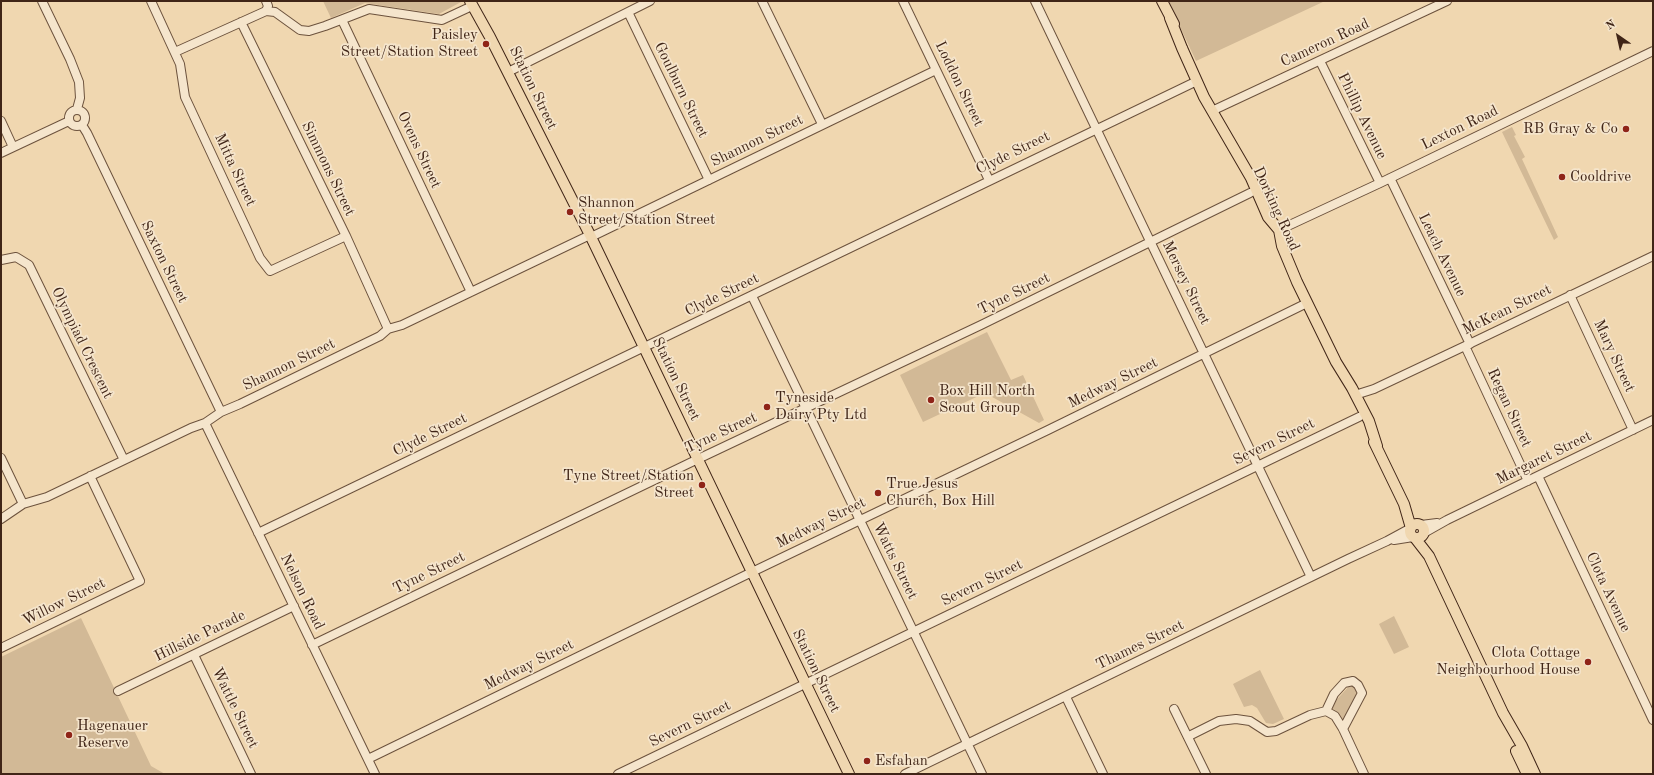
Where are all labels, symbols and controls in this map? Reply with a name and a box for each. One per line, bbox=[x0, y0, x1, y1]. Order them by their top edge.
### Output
street label: Cameron Road bbox=[1278, 15, 1372, 71]
north arrow bbox=[1598, 16, 1638, 56]
text: N bbox=[1604, 19, 1618, 33]
place label: Paisley Street/Station Street bbox=[341, 26, 478, 61]
street label: Loddon Street bbox=[931, 38, 987, 130]
marker: Paisley Street/Station Street bbox=[481, 39, 491, 49]
street label: Goulburn Street bbox=[650, 39, 712, 141]
street label: Station Street bbox=[505, 43, 561, 133]
street label: Phillip Avenue bbox=[1333, 70, 1391, 162]
street label: Lexton Road bbox=[1419, 102, 1501, 154]
street label: Ovens Street bbox=[393, 108, 445, 192]
street label: Shannon Street bbox=[708, 111, 806, 171]
street label: Simmons Street bbox=[297, 119, 359, 219]
place label: RB Gray & Co bbox=[1523, 120, 1618, 138]
marker: RB Gray & Co bbox=[1621, 124, 1631, 134]
street label: Clyde Street bbox=[973, 127, 1053, 179]
street label: Mitta Street bbox=[210, 131, 260, 209]
street label: Dorking Road bbox=[1249, 164, 1303, 254]
place label: Cooldrive bbox=[1570, 168, 1631, 186]
marker: Cooldrive bbox=[1557, 172, 1567, 182]
place label: Shannon Street/Station Street bbox=[578, 194, 715, 229]
marker: Shannon Street/Station Street bbox=[565, 207, 575, 217]
street label: Leach Avenue bbox=[1414, 210, 1470, 300]
street label: Saxton Street bbox=[136, 218, 192, 306]
street label: Mersey Street bbox=[1158, 238, 1214, 328]
street label: Clyde Street bbox=[682, 269, 762, 321]
street label: Tyne Street bbox=[975, 269, 1053, 319]
street label: McKean Street bbox=[1460, 281, 1554, 339]
street label: Olympiad Crescent bbox=[47, 284, 117, 402]
street label: Mary Street bbox=[1589, 317, 1639, 395]
street label: Station Street bbox=[648, 334, 704, 424]
street label: Shannon Street bbox=[240, 335, 338, 395]
street label: Medway Street bbox=[1065, 354, 1161, 412]
street label: Regan Street bbox=[1483, 366, 1535, 450]
place label: Box Hill North Scout Group bbox=[939, 382, 1035, 417]
place label: Tyneside Dairy Pty Ltd bbox=[775, 389, 867, 424]
marker: Box Hill North Scout Group bbox=[926, 395, 936, 405]
marker: Tyneside Dairy Pty Ltd bbox=[762, 402, 772, 412]
street label: Tyne Street bbox=[682, 408, 760, 458]
street label: Clyde Street bbox=[390, 409, 470, 461]
street label: Severn Street bbox=[1230, 415, 1318, 469]
street label: Margaret Street bbox=[1493, 427, 1595, 489]
place label: Tyne Street/Station Street bbox=[563, 467, 694, 502]
place label: True Jesus Church, Box Hill bbox=[886, 475, 995, 510]
marker: Tyne Street/Station Street bbox=[697, 480, 707, 490]
marker: True Jesus Church, Box Hill bbox=[873, 488, 883, 498]
street label: Medway Street bbox=[773, 494, 869, 552]
street label: Watts Street bbox=[869, 520, 921, 602]
street label: Tyne Street bbox=[390, 548, 468, 598]
street label: Clota Avenue bbox=[1582, 549, 1634, 635]
street label: Nelson Road bbox=[276, 551, 328, 633]
street label: Severn Street bbox=[938, 556, 1026, 610]
street label: Willow Street bbox=[19, 574, 109, 630]
street label: Hillside Parade bbox=[152, 606, 248, 666]
street label: Thames Street bbox=[1093, 616, 1187, 674]
street label: Station Street bbox=[788, 626, 844, 716]
street label: Medway Street bbox=[481, 636, 577, 694]
place label: Clota Cottage Neighbourhood House bbox=[1436, 644, 1580, 679]
marker: Clota Cottage Neighbourhood House bbox=[1583, 657, 1593, 667]
street label: Wattle Street bbox=[208, 665, 262, 751]
street label: Severn Street bbox=[646, 697, 734, 751]
place label: Hagenauer Reserve bbox=[77, 717, 148, 752]
marker: Hagenauer Reserve bbox=[64, 730, 74, 740]
place label: Esfahan bbox=[875, 752, 928, 770]
marker: Esfahan bbox=[862, 756, 872, 766]

